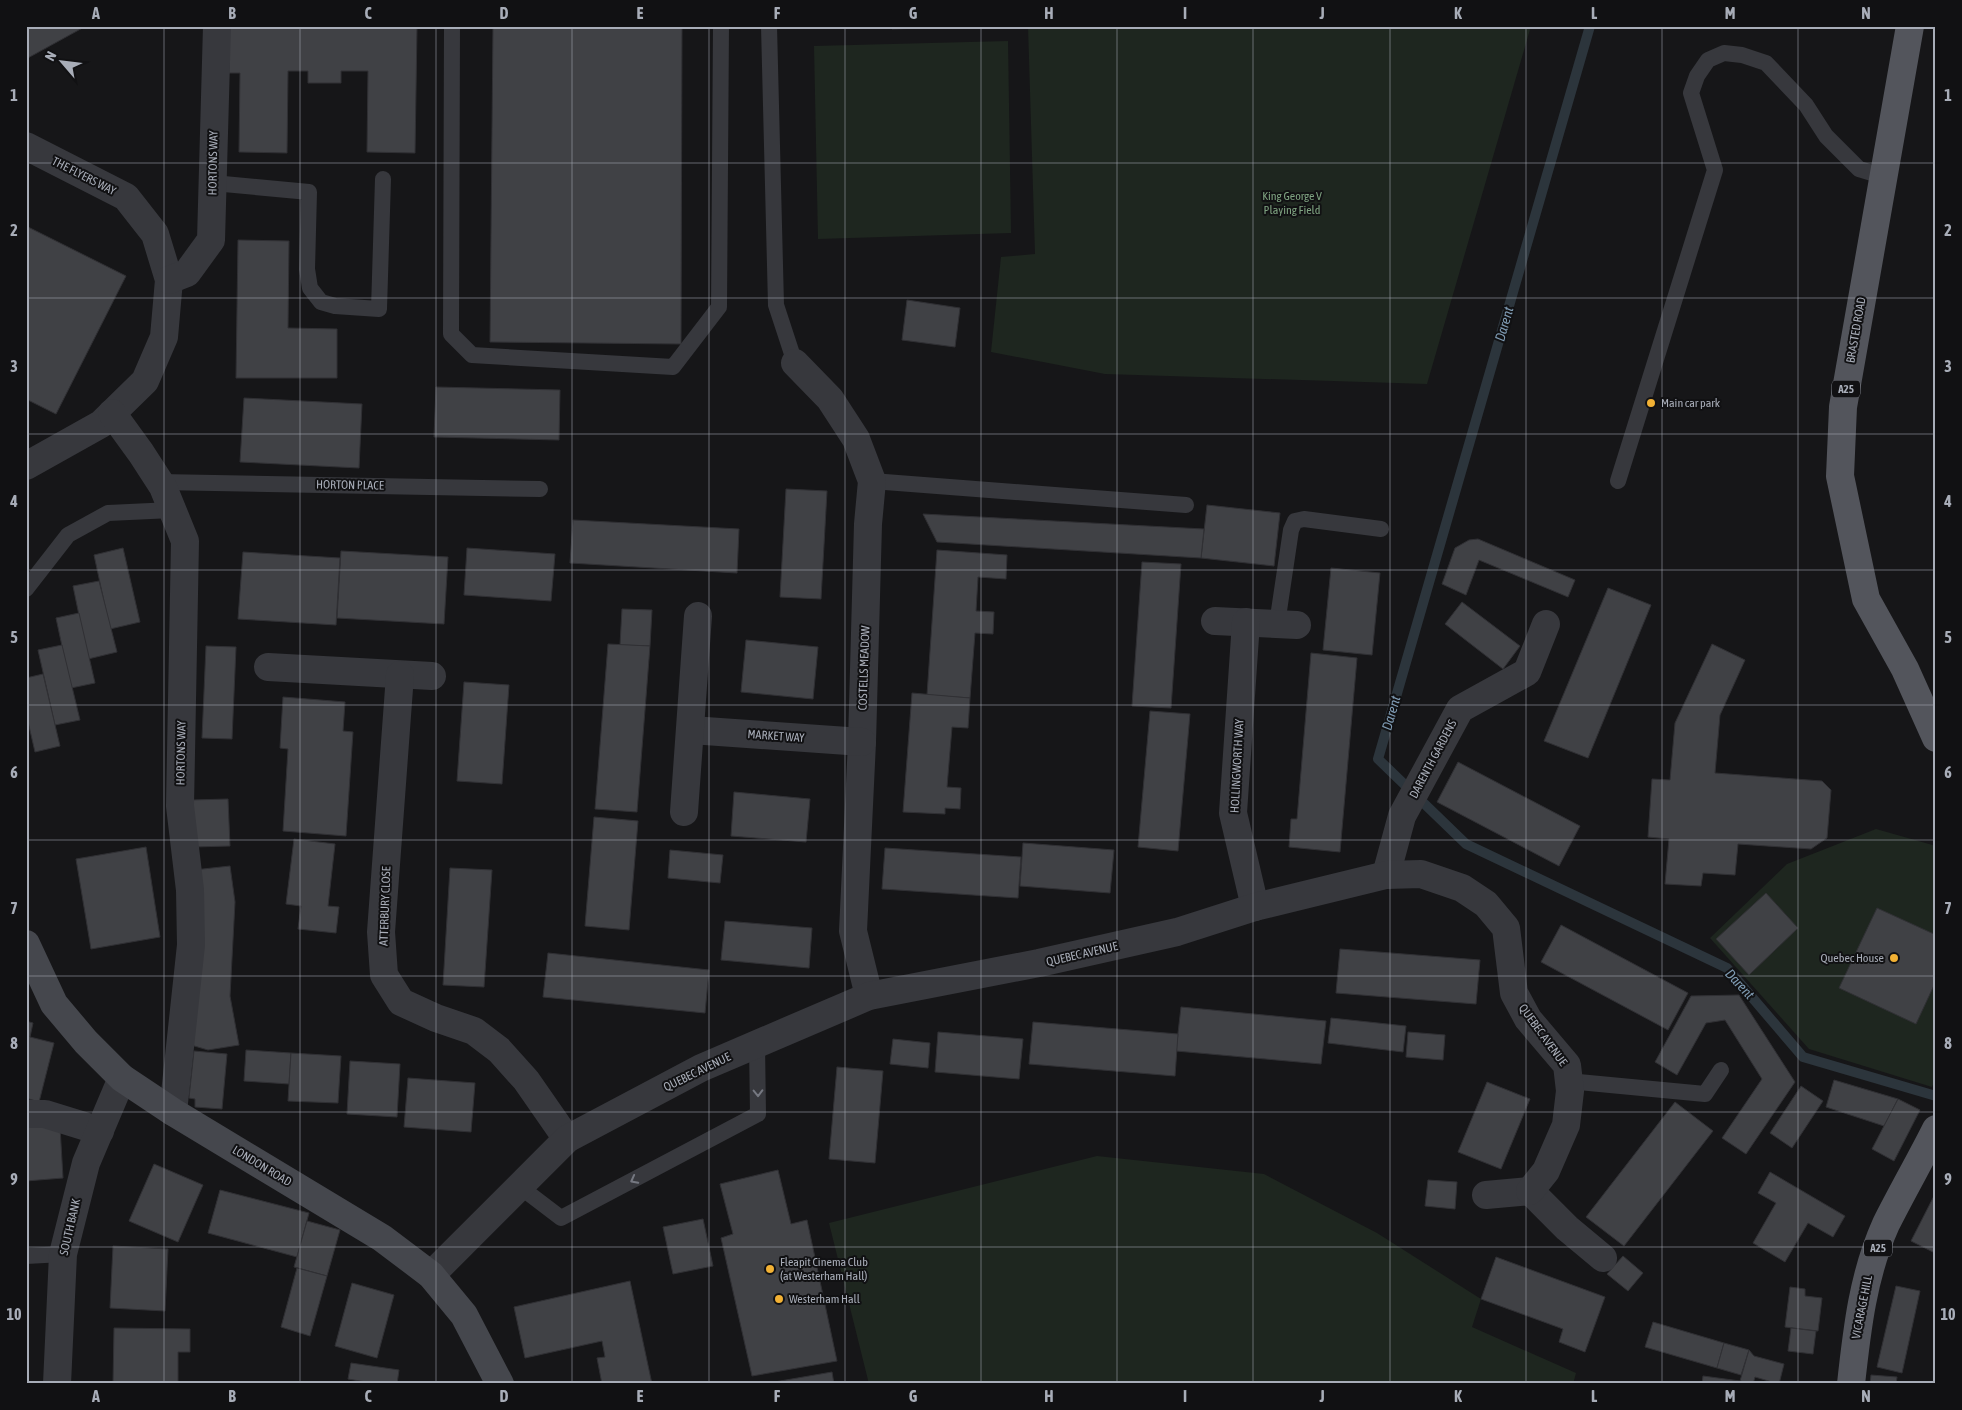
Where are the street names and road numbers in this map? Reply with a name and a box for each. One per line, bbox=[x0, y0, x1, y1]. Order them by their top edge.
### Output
street label: HORTONS WAY bbox=[205, 130, 221, 196]
street label: THE FLYERS WAY bbox=[50, 154, 119, 198]
street label: BRASTED ROAD bbox=[1843, 296, 1869, 364]
road number: A25 bbox=[1832, 380, 1860, 398]
street label: HORTON PLACE bbox=[316, 477, 384, 493]
street label: COSTELLS MEADOW bbox=[856, 625, 872, 711]
street label: DARENTH GARDENS bbox=[1406, 717, 1460, 801]
street label: HOLLINGWORTH WAY bbox=[1228, 718, 1246, 813]
street label: HORTONS WAY bbox=[173, 720, 189, 786]
street label: MARKET WAY bbox=[747, 727, 806, 745]
street label: ATTERBURY CLOSE bbox=[377, 866, 393, 946]
street label: QUEBEC AVENUE bbox=[1045, 939, 1119, 969]
street label: QUEBEC AVENUE bbox=[1516, 1001, 1570, 1069]
street label: QUEBEC AVENUE bbox=[661, 1050, 733, 1094]
street label: LONDON ROAD bbox=[230, 1143, 294, 1189]
street label: SOUTH BANK bbox=[57, 1197, 83, 1257]
road number: A25 bbox=[1864, 1240, 1892, 1256]
street label: VICARAGE HILL bbox=[1849, 1274, 1875, 1340]

